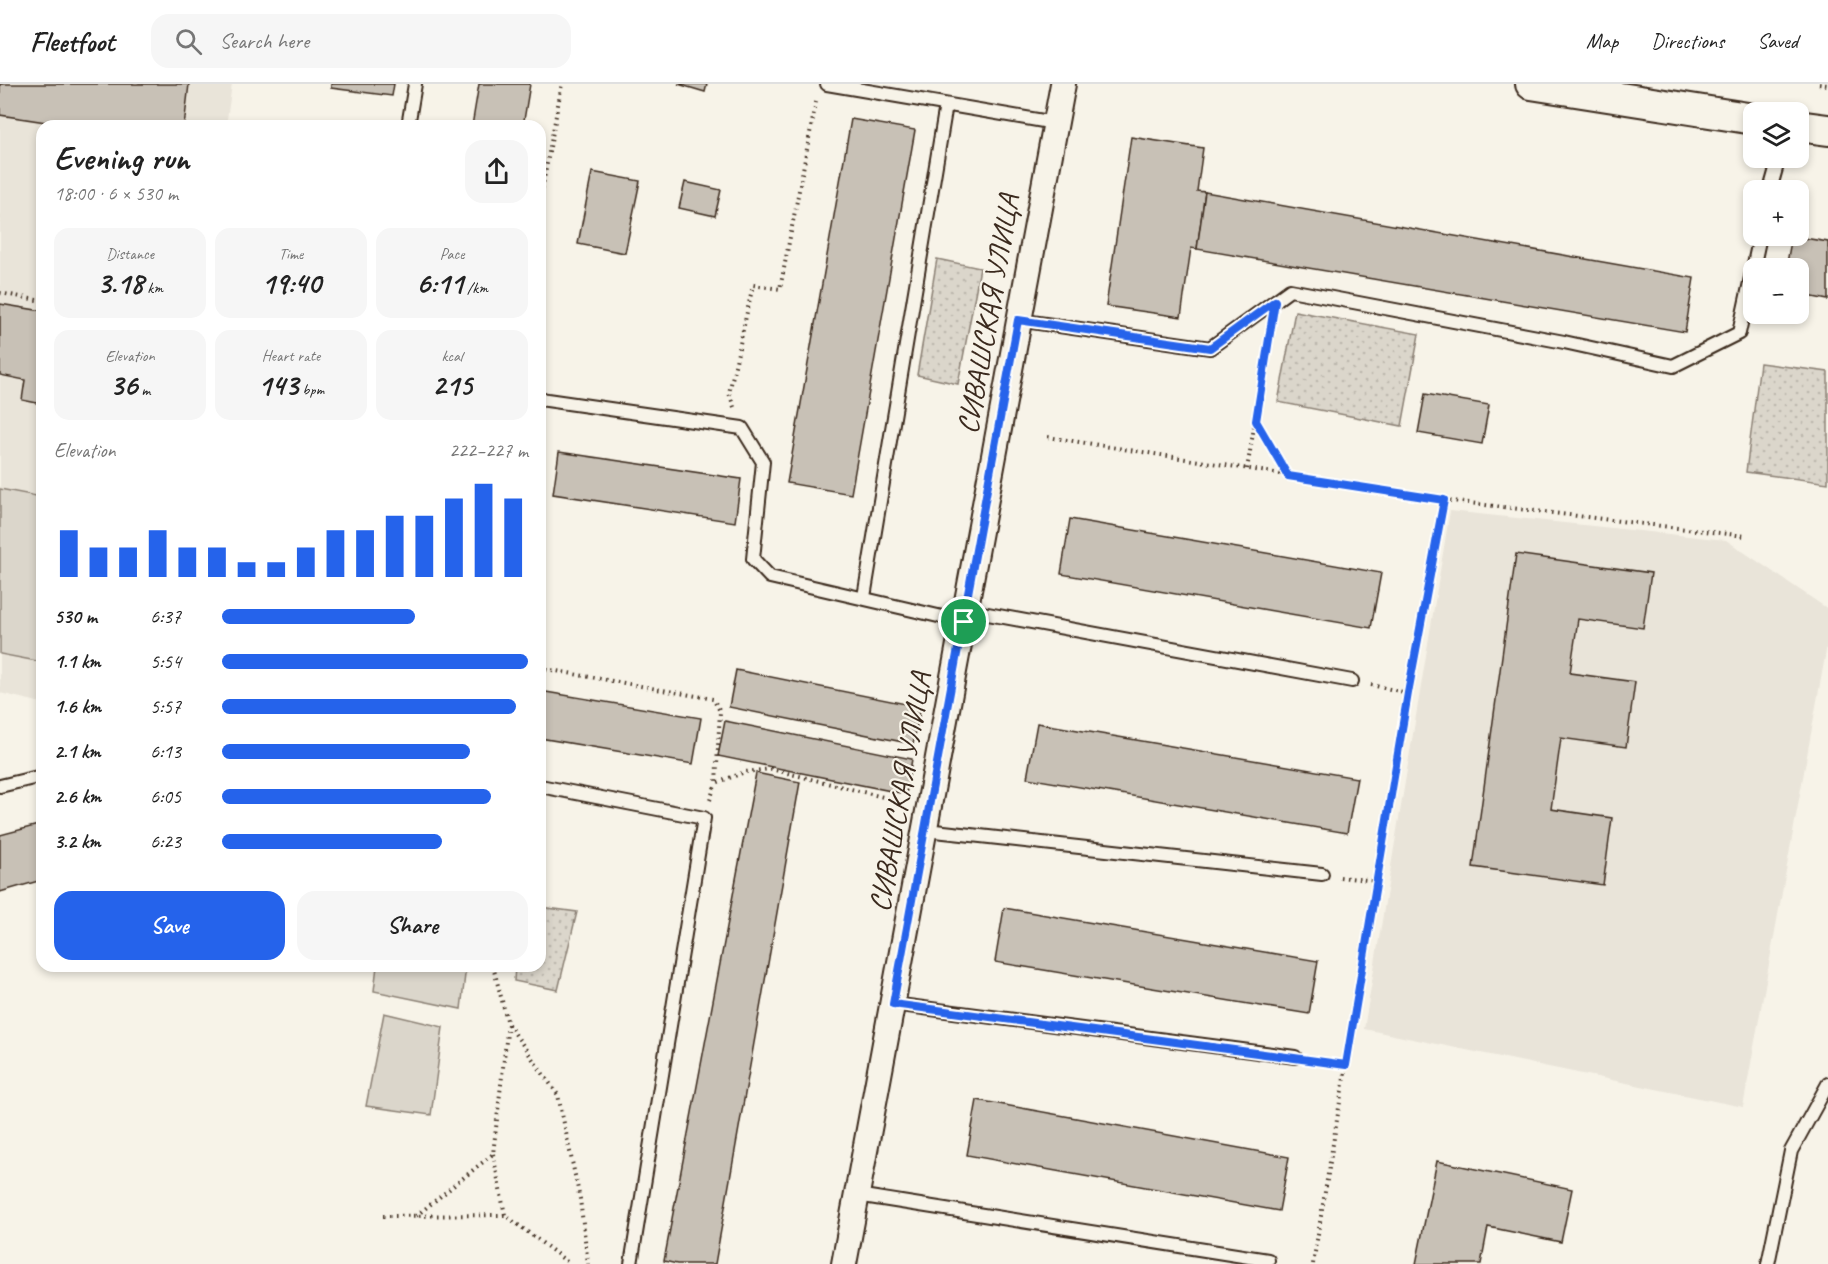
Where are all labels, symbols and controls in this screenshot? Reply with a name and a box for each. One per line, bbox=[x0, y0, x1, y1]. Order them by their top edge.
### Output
search box bbox=[151, 14, 571, 68]
text: Fleetfoot bbox=[30, 24, 115, 59]
icon: search bbox=[172, 25, 205, 58]
text: Search here bbox=[220, 27, 309, 55]
text: Map bbox=[1586, 28, 1618, 54]
text: Directions bbox=[1651, 28, 1724, 54]
text: Saved bbox=[1757, 28, 1798, 54]
map controls bbox=[1743, 102, 1809, 324]
button: layers bbox=[1743, 102, 1809, 168]
text: Evening run bbox=[54, 137, 189, 179]
button: share bbox=[465, 140, 528, 203]
button: + bbox=[1743, 180, 1809, 246]
text: 18:00 · 6 × 530 m bbox=[54, 181, 178, 206]
street label: СИВАШСКАЯ УЛИЦА bbox=[948, 190, 1028, 437]
text: Distance bbox=[106, 244, 154, 264]
text: Time bbox=[279, 244, 303, 264]
text: Pace bbox=[440, 244, 464, 264]
button: − bbox=[1743, 258, 1809, 324]
text: 3.18 bbox=[97, 264, 143, 302]
text: 19:40 bbox=[261, 264, 321, 302]
text: 6:11 bbox=[416, 264, 463, 302]
text: km bbox=[143, 278, 163, 298]
text: /km bbox=[463, 278, 488, 298]
text: Elevation bbox=[105, 346, 155, 366]
text: Heart rate bbox=[262, 346, 320, 366]
text: kcal bbox=[441, 346, 463, 366]
text: 36 bbox=[110, 366, 137, 404]
text: 143 bbox=[258, 366, 298, 404]
text: 215 bbox=[432, 366, 472, 404]
text: m bbox=[137, 380, 150, 400]
text: bpm bbox=[298, 380, 324, 400]
text: Elevation bbox=[54, 438, 116, 463]
text: 222–227 m bbox=[449, 438, 528, 463]
pin bbox=[938, 596, 989, 647]
text: 530 m bbox=[54, 604, 97, 629]
text: 6:37 bbox=[150, 604, 181, 629]
icon: arrive bbox=[947, 605, 980, 638]
text: 1.1 km bbox=[54, 649, 101, 674]
text: 5:54 bbox=[150, 649, 181, 674]
street label: СИВАШСКАЯ УЛИЦА bbox=[860, 668, 940, 915]
text: 1.6 km bbox=[54, 694, 101, 719]
text: 5:57 bbox=[150, 694, 181, 719]
text: 2.1 km bbox=[54, 739, 101, 764]
text: 6:13 bbox=[150, 739, 181, 764]
text: 2.6 km bbox=[54, 784, 101, 809]
text: 6:05 bbox=[150, 784, 181, 809]
text: 3.2 km bbox=[54, 829, 101, 854]
text: 6:23 bbox=[150, 829, 181, 854]
button: Save bbox=[54, 891, 285, 960]
button: Share bbox=[297, 891, 528, 960]

